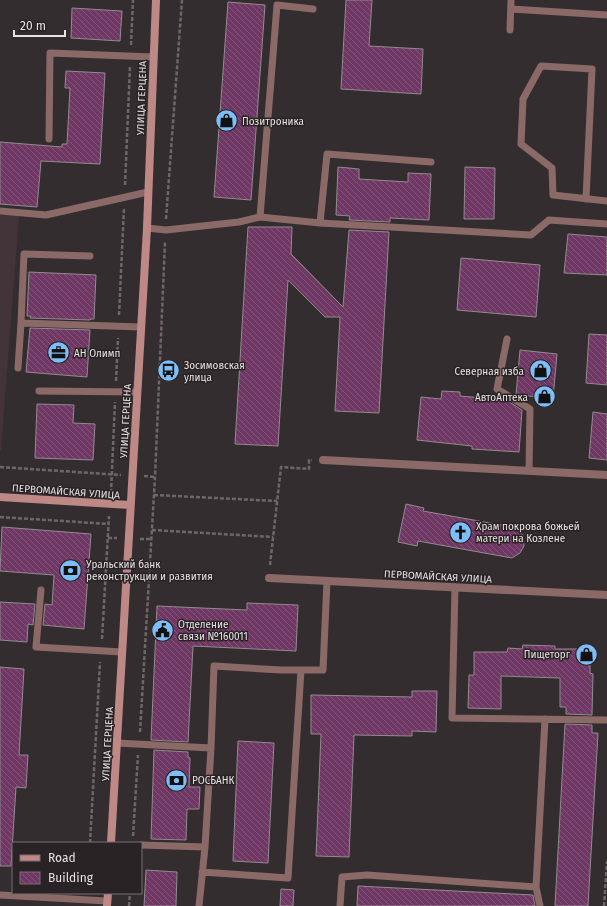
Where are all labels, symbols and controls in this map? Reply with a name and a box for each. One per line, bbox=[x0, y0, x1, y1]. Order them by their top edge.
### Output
scale bar bbox=[14, 12, 65, 38]
text: 20 m bbox=[20, 19, 46, 33]
street label: УЛИЦА ГЕРЦЕНА bbox=[135, 60, 149, 135]
shop icon: Позитроника bbox=[213, 108, 239, 134]
place label: Позитроника bbox=[242, 116, 304, 128]
office icon: АН Олимп bbox=[45, 340, 71, 366]
place label: АН Олимп bbox=[74, 348, 120, 360]
bus stop icon: Зосимовская улица bbox=[155, 358, 181, 384]
shop icon: Северная изба bbox=[527, 358, 553, 384]
place label: Зосимовская улица bbox=[184, 360, 245, 384]
place label: Северная изба bbox=[455, 366, 524, 378]
street label: УЛИЦА ГЕРЦЕНА bbox=[118, 383, 134, 459]
shop icon: АвтоАптека bbox=[531, 384, 557, 410]
place label: АвтоАптека bbox=[475, 392, 528, 404]
street label: ПЕРВОМАЙСКАЯ УЛИЦА bbox=[12, 481, 121, 502]
church icon: Храм покрова божьей матери на Козлене bbox=[448, 519, 474, 545]
place label: Храм покрова божьей матери на Козлене bbox=[476, 521, 580, 545]
bank icon: Уральский банк реконструкции и развития bbox=[57, 557, 83, 583]
place label: Уральский банк реконструкции и развития bbox=[86, 559, 213, 583]
street label: ПЕРВОМАЙСКАЯ УЛИЦА bbox=[384, 567, 493, 586]
public building icon: Отделение связи №160011 bbox=[150, 617, 176, 643]
place label: Отделение связи №160011 bbox=[178, 619, 248, 643]
shop icon: Пищеторг bbox=[573, 641, 599, 667]
place label: Пищеторг bbox=[524, 649, 571, 661]
street label: УЛИЦА ГЕРЦЕНА bbox=[100, 706, 116, 782]
bank icon: РОСБАНК bbox=[164, 767, 190, 793]
place label: РОСБАНК bbox=[192, 775, 235, 787]
legend bbox=[12, 842, 142, 894]
text: Road bbox=[48, 851, 76, 865]
text: Building bbox=[48, 871, 94, 885]

